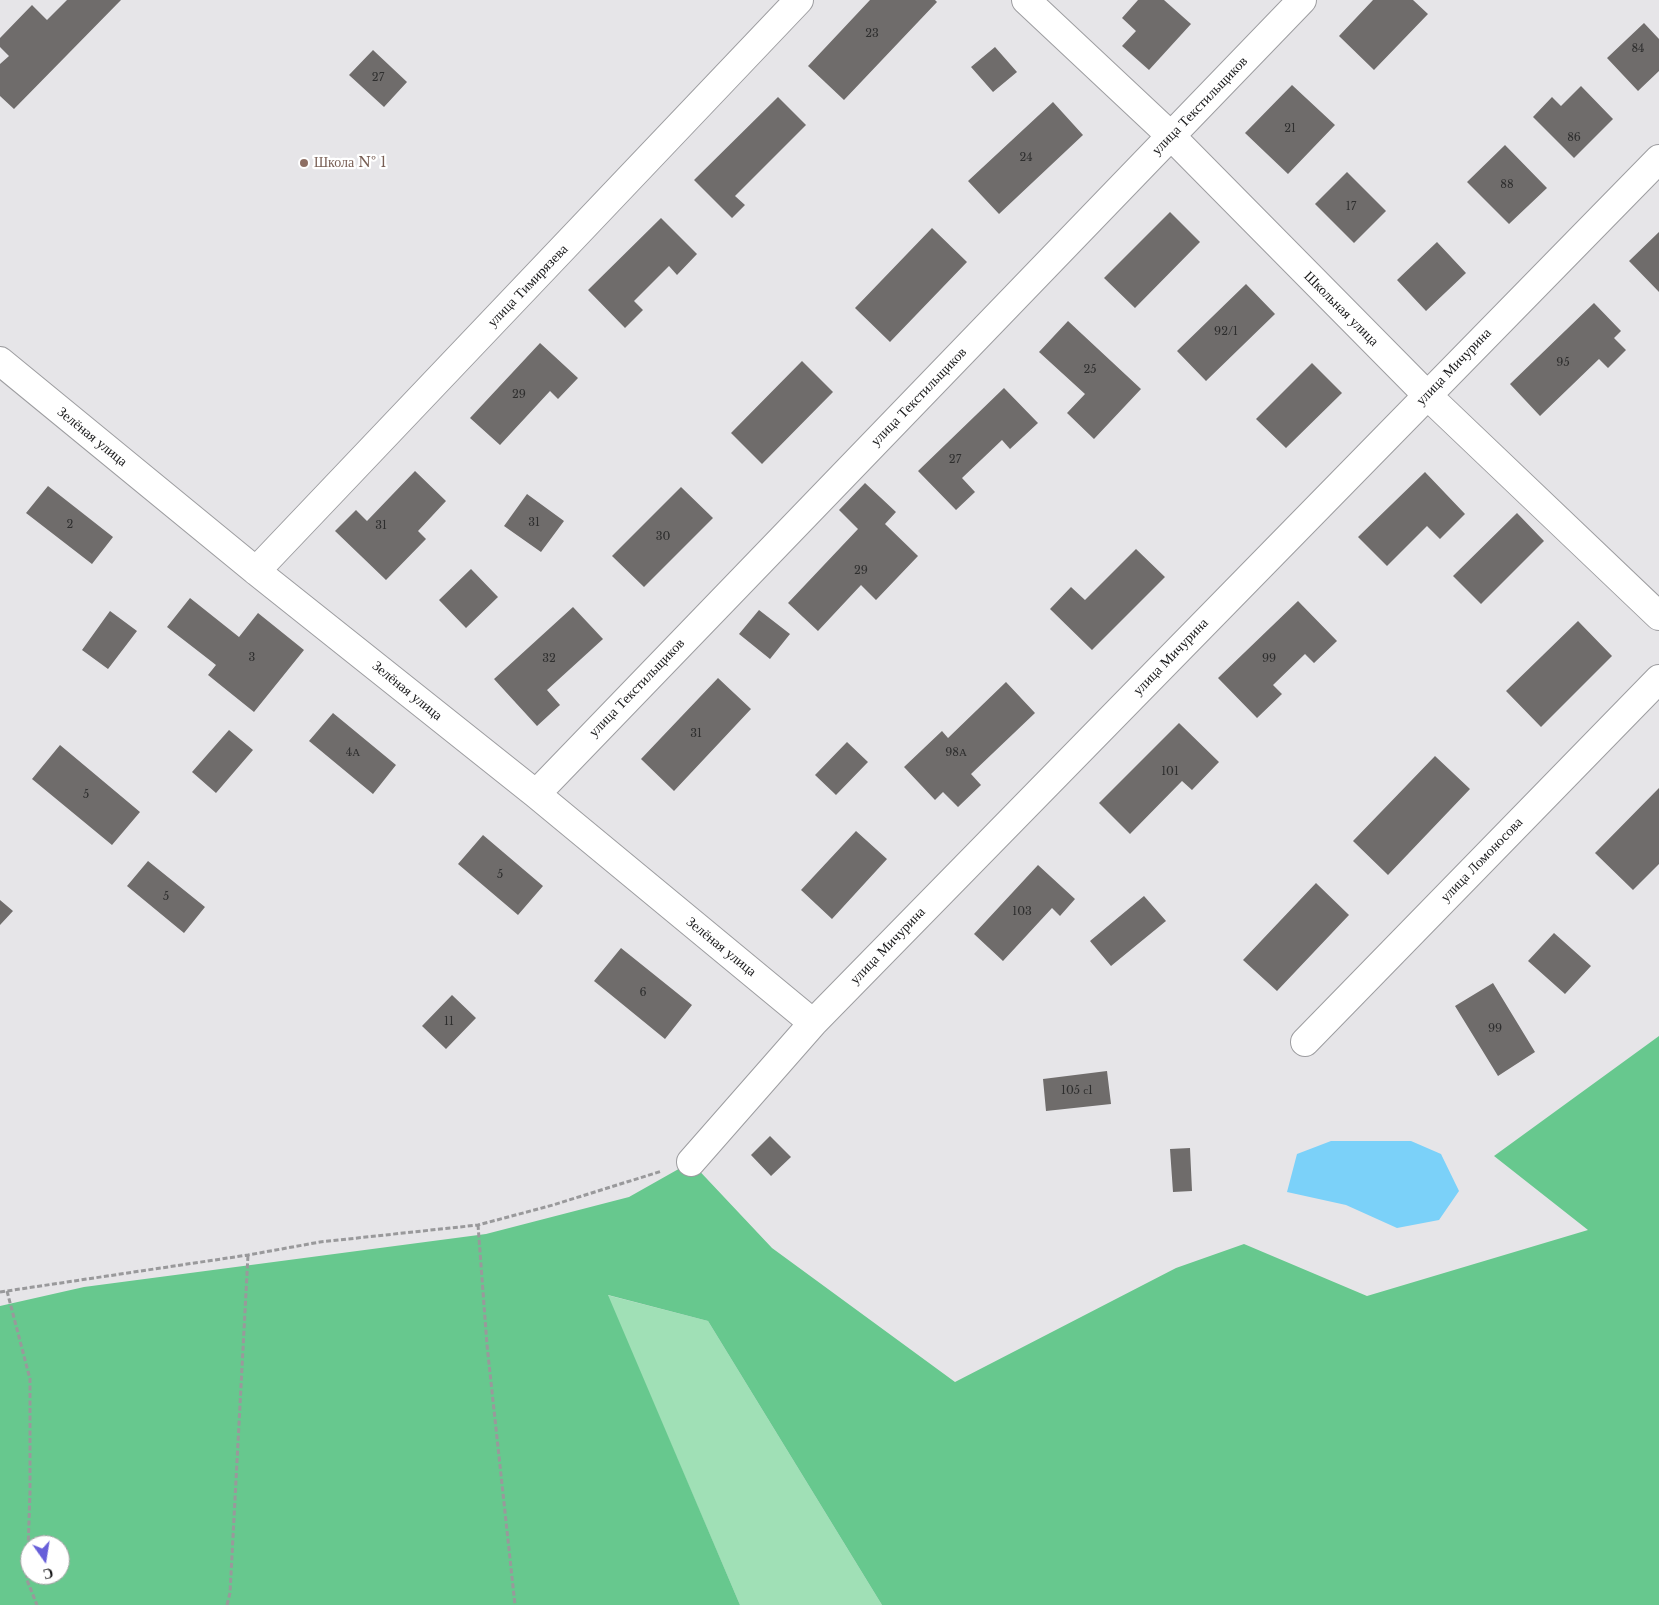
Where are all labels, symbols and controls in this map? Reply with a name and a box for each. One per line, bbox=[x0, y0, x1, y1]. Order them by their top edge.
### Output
house number: 23 bbox=[865, 27, 879, 41]
house number: 84 bbox=[1631, 42, 1645, 56]
street label: улица Текстильщиков bbox=[1149, 53, 1251, 159]
house number: 27 bbox=[372, 71, 384, 85]
house number: 21 bbox=[1284, 122, 1296, 136]
house number: 86 bbox=[1567, 131, 1581, 145]
house number: 24 bbox=[1019, 151, 1033, 165]
place label: Школа № 1 bbox=[314, 155, 386, 171]
marker: Школа № 1 bbox=[298, 157, 310, 169]
house number: 88 bbox=[1500, 178, 1514, 192]
house number: 17 bbox=[1346, 200, 1356, 214]
street label: улица Тимирязева bbox=[484, 241, 572, 331]
street label: Школьная улица bbox=[1300, 268, 1382, 350]
house number: 92/1 bbox=[1214, 325, 1238, 339]
street label: улица Мичурина bbox=[1413, 325, 1495, 409]
street label: улица Текстильщиков bbox=[868, 344, 970, 450]
house number: 95 bbox=[1556, 356, 1570, 370]
house number: 25 bbox=[1083, 363, 1097, 377]
house number: 29 bbox=[512, 388, 526, 402]
street label: Зелёная улица bbox=[54, 404, 130, 470]
house number: 27 bbox=[949, 453, 961, 467]
house number: 31 bbox=[528, 516, 540, 530]
house number: 2 bbox=[67, 518, 73, 532]
house number: 31 bbox=[375, 519, 387, 533]
house number: 30 bbox=[656, 530, 670, 544]
house number: 29 bbox=[854, 564, 868, 578]
street label: улица Мичурина bbox=[1130, 615, 1212, 699]
street label: улица Текстильщиков bbox=[586, 635, 688, 741]
house number: 3 bbox=[249, 651, 255, 665]
house number: 32 bbox=[542, 652, 556, 666]
house number: 99 bbox=[1262, 652, 1276, 666]
street label: Зелёная улица bbox=[369, 658, 445, 724]
house number: 31 bbox=[690, 727, 702, 741]
house number: 4А bbox=[346, 746, 360, 760]
house number: 98А bbox=[945, 746, 967, 760]
house number: 101 bbox=[1161, 765, 1179, 779]
house number: 5 bbox=[83, 788, 89, 802]
street label: улица Ломоносова bbox=[1437, 814, 1527, 906]
house number: 5 bbox=[497, 868, 503, 882]
house number: 5 bbox=[163, 890, 169, 904]
street label: улица Мичурина bbox=[847, 904, 929, 988]
house number: 103 bbox=[1012, 905, 1032, 919]
street label: Зелёная улица bbox=[683, 914, 759, 980]
house number: 6 bbox=[639, 986, 647, 1000]
house number: 11 bbox=[444, 1015, 454, 1029]
house number: 99 bbox=[1488, 1022, 1502, 1036]
house number: 105 с1 bbox=[1061, 1084, 1093, 1098]
north arrow bbox=[20, 1535, 70, 1585]
text: С bbox=[41, 1564, 55, 1584]

